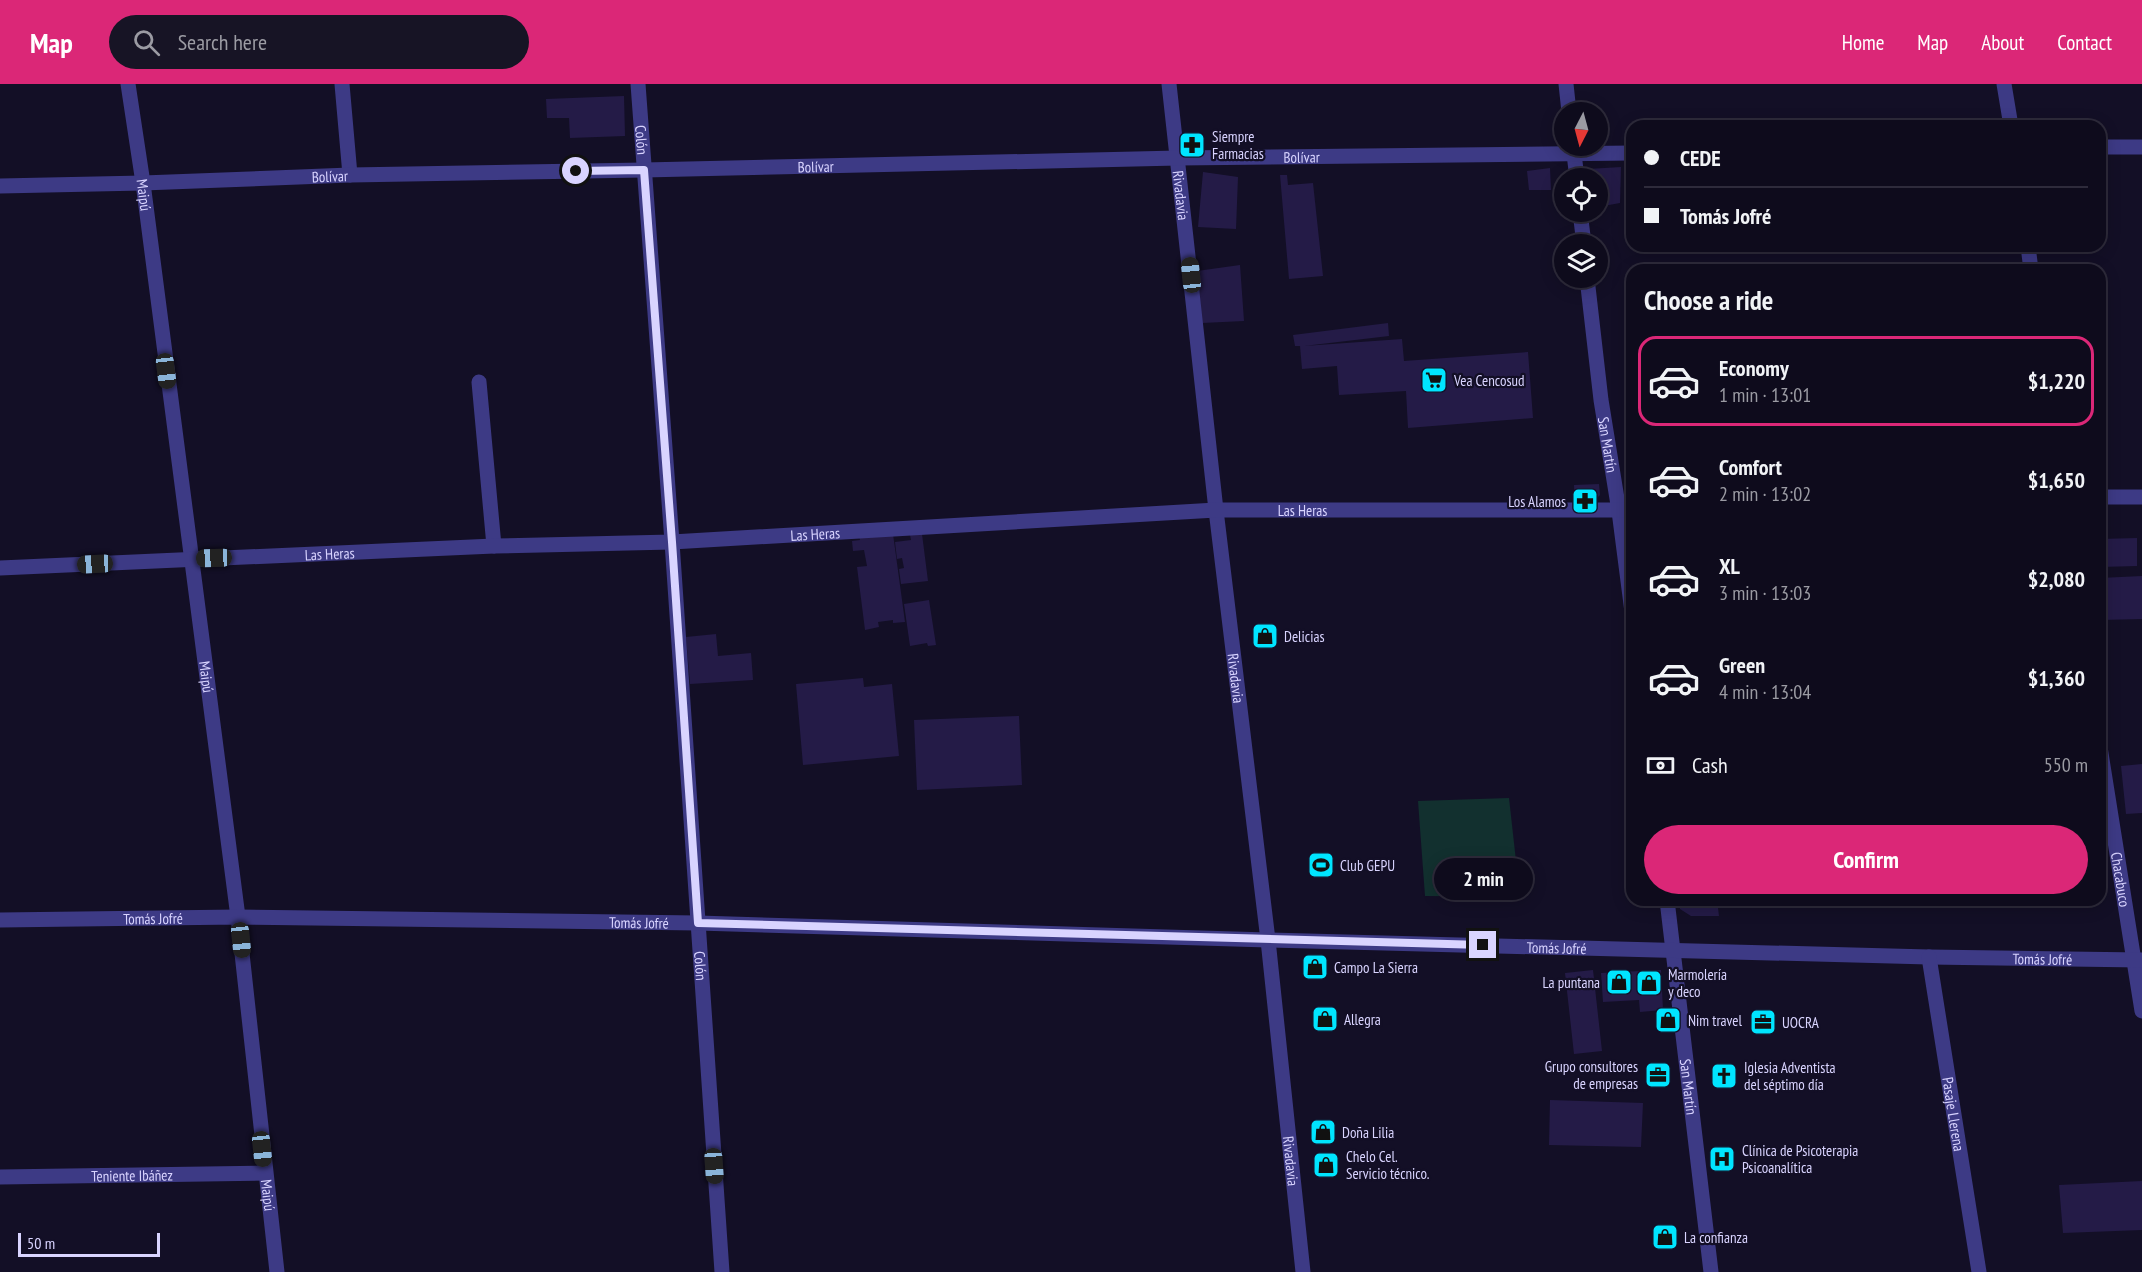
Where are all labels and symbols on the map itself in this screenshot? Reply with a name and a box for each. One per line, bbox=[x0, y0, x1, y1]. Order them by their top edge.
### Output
north arrow bbox=[1554, 102, 1608, 156]
street label: Colón bbox=[632, 124, 653, 155]
place label: Siempre Farmacias bbox=[1212, 127, 1264, 163]
pharmacy icon: Siempre Farmacias bbox=[1177, 130, 1207, 160]
street label: Bolívar bbox=[1283, 147, 1321, 166]
street label: Bolívar bbox=[797, 156, 835, 176]
route start bbox=[562, 157, 589, 184]
street label: Bolívar bbox=[311, 166, 349, 186]
street label: Rivadavia bbox=[1169, 169, 1193, 221]
street label: Maipú bbox=[133, 178, 156, 212]
car bbox=[1180, 256, 1202, 294]
car bbox=[155, 352, 177, 390]
supermarket icon: Vea Cencosud bbox=[1419, 365, 1449, 395]
place label: Vea Cencosud bbox=[1453, 371, 1524, 390]
street label: San Martín bbox=[1594, 415, 1622, 474]
pharmacy icon: Los Alamos bbox=[1570, 486, 1600, 516]
place label: Los Alamos bbox=[1508, 492, 1566, 511]
street label: Las Heras bbox=[1278, 501, 1327, 520]
street label: Las Heras bbox=[790, 523, 841, 545]
street label: Las Heras bbox=[304, 543, 355, 564]
car bbox=[196, 548, 232, 568]
car bbox=[77, 554, 113, 574]
shop icon: Delicias bbox=[1250, 621, 1280, 651]
place label: Delicias bbox=[1284, 627, 1325, 646]
street label: Rivadavia bbox=[1224, 652, 1249, 704]
street label: Maipú bbox=[195, 660, 218, 694]
sports icon: Club GEPU bbox=[1306, 850, 1336, 880]
street label: Chacabuco bbox=[2107, 850, 2135, 908]
place label: Club GEPU bbox=[1340, 856, 1395, 875]
callout: 2 min bbox=[1434, 858, 1532, 900]
street label: Tomás Jofré bbox=[123, 908, 183, 928]
street label: Tomás Jofré bbox=[609, 912, 669, 932]
car bbox=[230, 921, 252, 959]
route end bbox=[1469, 931, 1496, 958]
street label: Tomás Jofré bbox=[1526, 937, 1587, 958]
street label: Tomás Jofré bbox=[2012, 949, 2073, 969]
street label: Colón bbox=[691, 950, 712, 981]
shop icon: Campo La Sierra bbox=[1300, 952, 1330, 982]
place label: Campo La Sierra bbox=[1334, 958, 1418, 977]
place label: Marmolería y deco bbox=[1668, 965, 1727, 1001]
shop icon: La puntana bbox=[1604, 967, 1634, 997]
shop icon: Marmolería y deco bbox=[1634, 968, 1664, 998]
place label: La puntana bbox=[1542, 973, 1600, 992]
shop icon: Allegra bbox=[1310, 1004, 1340, 1034]
shop icon: Nim travel bbox=[1653, 1005, 1683, 1035]
office icon: UOCRA bbox=[1748, 1007, 1778, 1037]
place label: Allegra bbox=[1344, 1010, 1381, 1029]
place label: Nim travel bbox=[1688, 1011, 1743, 1030]
place label: UOCRA bbox=[1782, 1013, 1820, 1032]
place label: Grupo consultores de empresas bbox=[1545, 1057, 1638, 1093]
street label: San Martín bbox=[1676, 1058, 1702, 1116]
place label: Iglesia Adventista del séptimo día bbox=[1744, 1058, 1836, 1094]
office icon: Grupo consultores de empresas bbox=[1643, 1060, 1673, 1090]
church icon: Iglesia Adventista del séptimo día bbox=[1709, 1061, 1739, 1091]
street label: Pasaje Llerena bbox=[1939, 1076, 1969, 1153]
shop icon: Doña Lilia bbox=[1308, 1117, 1338, 1147]
place label: Doña Lilia bbox=[1342, 1123, 1394, 1142]
car bbox=[251, 1130, 273, 1168]
street label: Rivadavia bbox=[1279, 1135, 1303, 1187]
place label: Clínica de Psicoterapia Psicoanalítica bbox=[1742, 1141, 1858, 1177]
hospital icon: Clínica de Psicoterapia Psicoanalítica bbox=[1707, 1144, 1737, 1174]
car bbox=[704, 1147, 724, 1185]
place label: Chelo Cel. Servicio técnico. bbox=[1346, 1147, 1430, 1183]
shop icon: Chelo Cel. Servicio técnico. bbox=[1311, 1150, 1341, 1180]
street label: Teniente Ibáñez bbox=[91, 1165, 173, 1185]
street label: Maipú bbox=[257, 1178, 280, 1212]
shop icon: La confianza bbox=[1650, 1222, 1680, 1252]
place label: La confianza bbox=[1684, 1228, 1748, 1247]
scale bar bbox=[18, 1230, 160, 1258]

